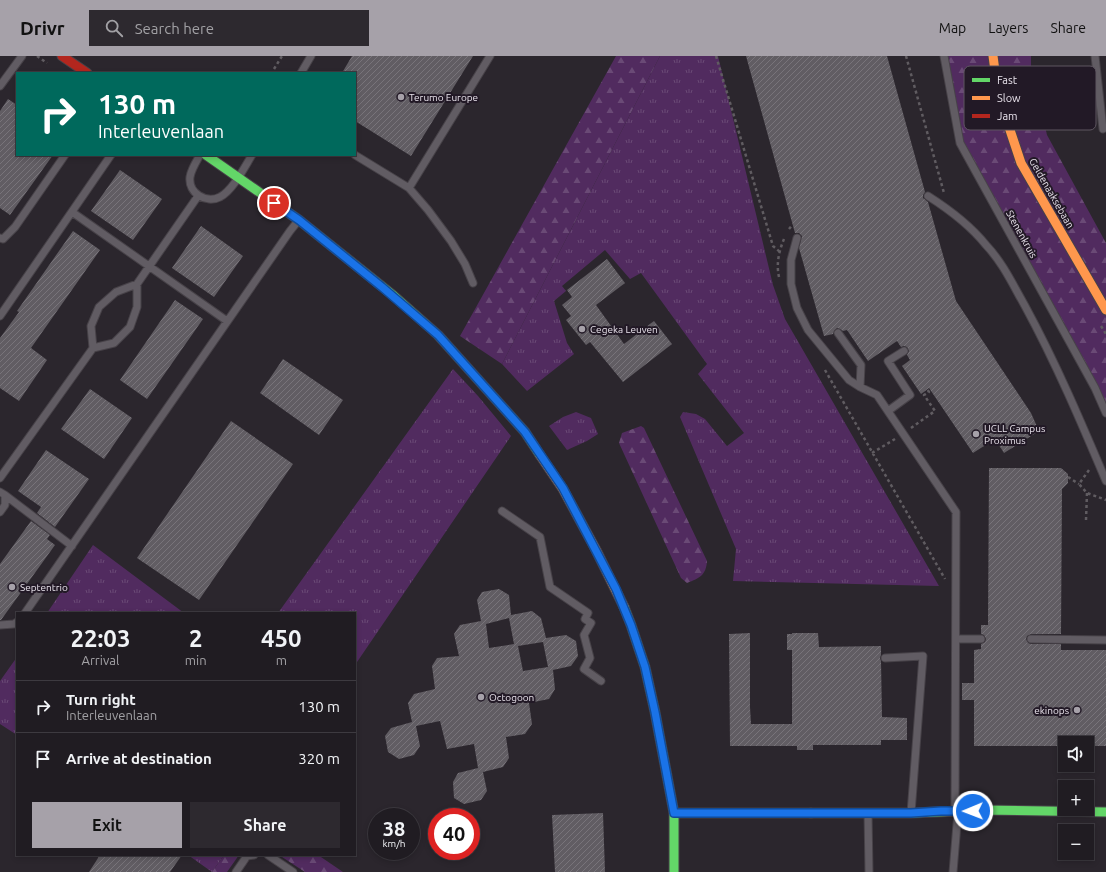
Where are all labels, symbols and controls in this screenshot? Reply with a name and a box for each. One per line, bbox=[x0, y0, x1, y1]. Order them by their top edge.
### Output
search box bbox=[89, 10, 369, 46]
text: Drivr bbox=[20, 17, 65, 39]
icon: search bbox=[103, 17, 125, 39]
text: Search here bbox=[135, 20, 214, 37]
text: Map bbox=[939, 20, 966, 36]
text: Layers bbox=[988, 20, 1028, 36]
text: Share bbox=[1050, 20, 1086, 36]
legend bbox=[964, 66, 1096, 130]
text: Fast bbox=[997, 74, 1018, 86]
icon: right bbox=[32, 88, 84, 140]
text: 130 m bbox=[98, 88, 176, 119]
marker: Terumo Europe bbox=[396, 92, 406, 102]
place label: Terumo Europe bbox=[409, 92, 478, 103]
text: Slow bbox=[997, 92, 1021, 104]
text: Jam bbox=[997, 110, 1018, 122]
text: Interleuvenlaan bbox=[98, 121, 224, 141]
street label: Geldenaaksebaan bbox=[1027, 156, 1076, 230]
pin bbox=[257, 186, 291, 220]
icon: arrive bbox=[263, 192, 285, 214]
street label: Stenenkruis bbox=[1004, 208, 1039, 260]
marker: Cegeka Leuven bbox=[577, 324, 587, 334]
place label: Cegeka Leuven bbox=[590, 324, 658, 335]
place label: UCLL Campus Proximus bbox=[984, 423, 1045, 446]
marker: UCLL Campus Proximus bbox=[971, 429, 981, 439]
marker: Septentrio bbox=[7, 582, 17, 592]
place label: Septentrio bbox=[20, 582, 68, 593]
text: 22:03 bbox=[70, 625, 130, 652]
text: 2 bbox=[189, 625, 202, 652]
text: 450 bbox=[261, 625, 302, 652]
text: Arrival bbox=[81, 653, 119, 667]
text: min bbox=[185, 653, 207, 667]
text: m bbox=[276, 653, 287, 667]
text: Turn right bbox=[66, 691, 136, 708]
marker: Octogoon bbox=[476, 692, 486, 702]
place label: Octogoon bbox=[489, 692, 534, 703]
icon: right bbox=[32, 696, 54, 718]
text: 130 m bbox=[298, 698, 340, 715]
place label: ekinops bbox=[1034, 705, 1069, 716]
marker: ekinops bbox=[1072, 705, 1082, 715]
text: Interleuvenlaan bbox=[66, 708, 157, 722]
map controls bbox=[1058, 736, 1094, 860]
button: sound bbox=[1058, 736, 1094, 772]
icon: arrive bbox=[32, 748, 54, 770]
text: Arrive at destination bbox=[66, 750, 212, 767]
text: 320 m bbox=[298, 750, 340, 767]
button: + bbox=[1058, 780, 1094, 816]
position arrow bbox=[952, 790, 994, 832]
button: Exit bbox=[32, 802, 182, 848]
button: Share bbox=[190, 802, 340, 848]
speed limit sign: 40 bbox=[428, 808, 480, 860]
text: 38 bbox=[383, 817, 405, 840]
button: − bbox=[1058, 824, 1094, 860]
text: km/h bbox=[382, 838, 406, 849]

